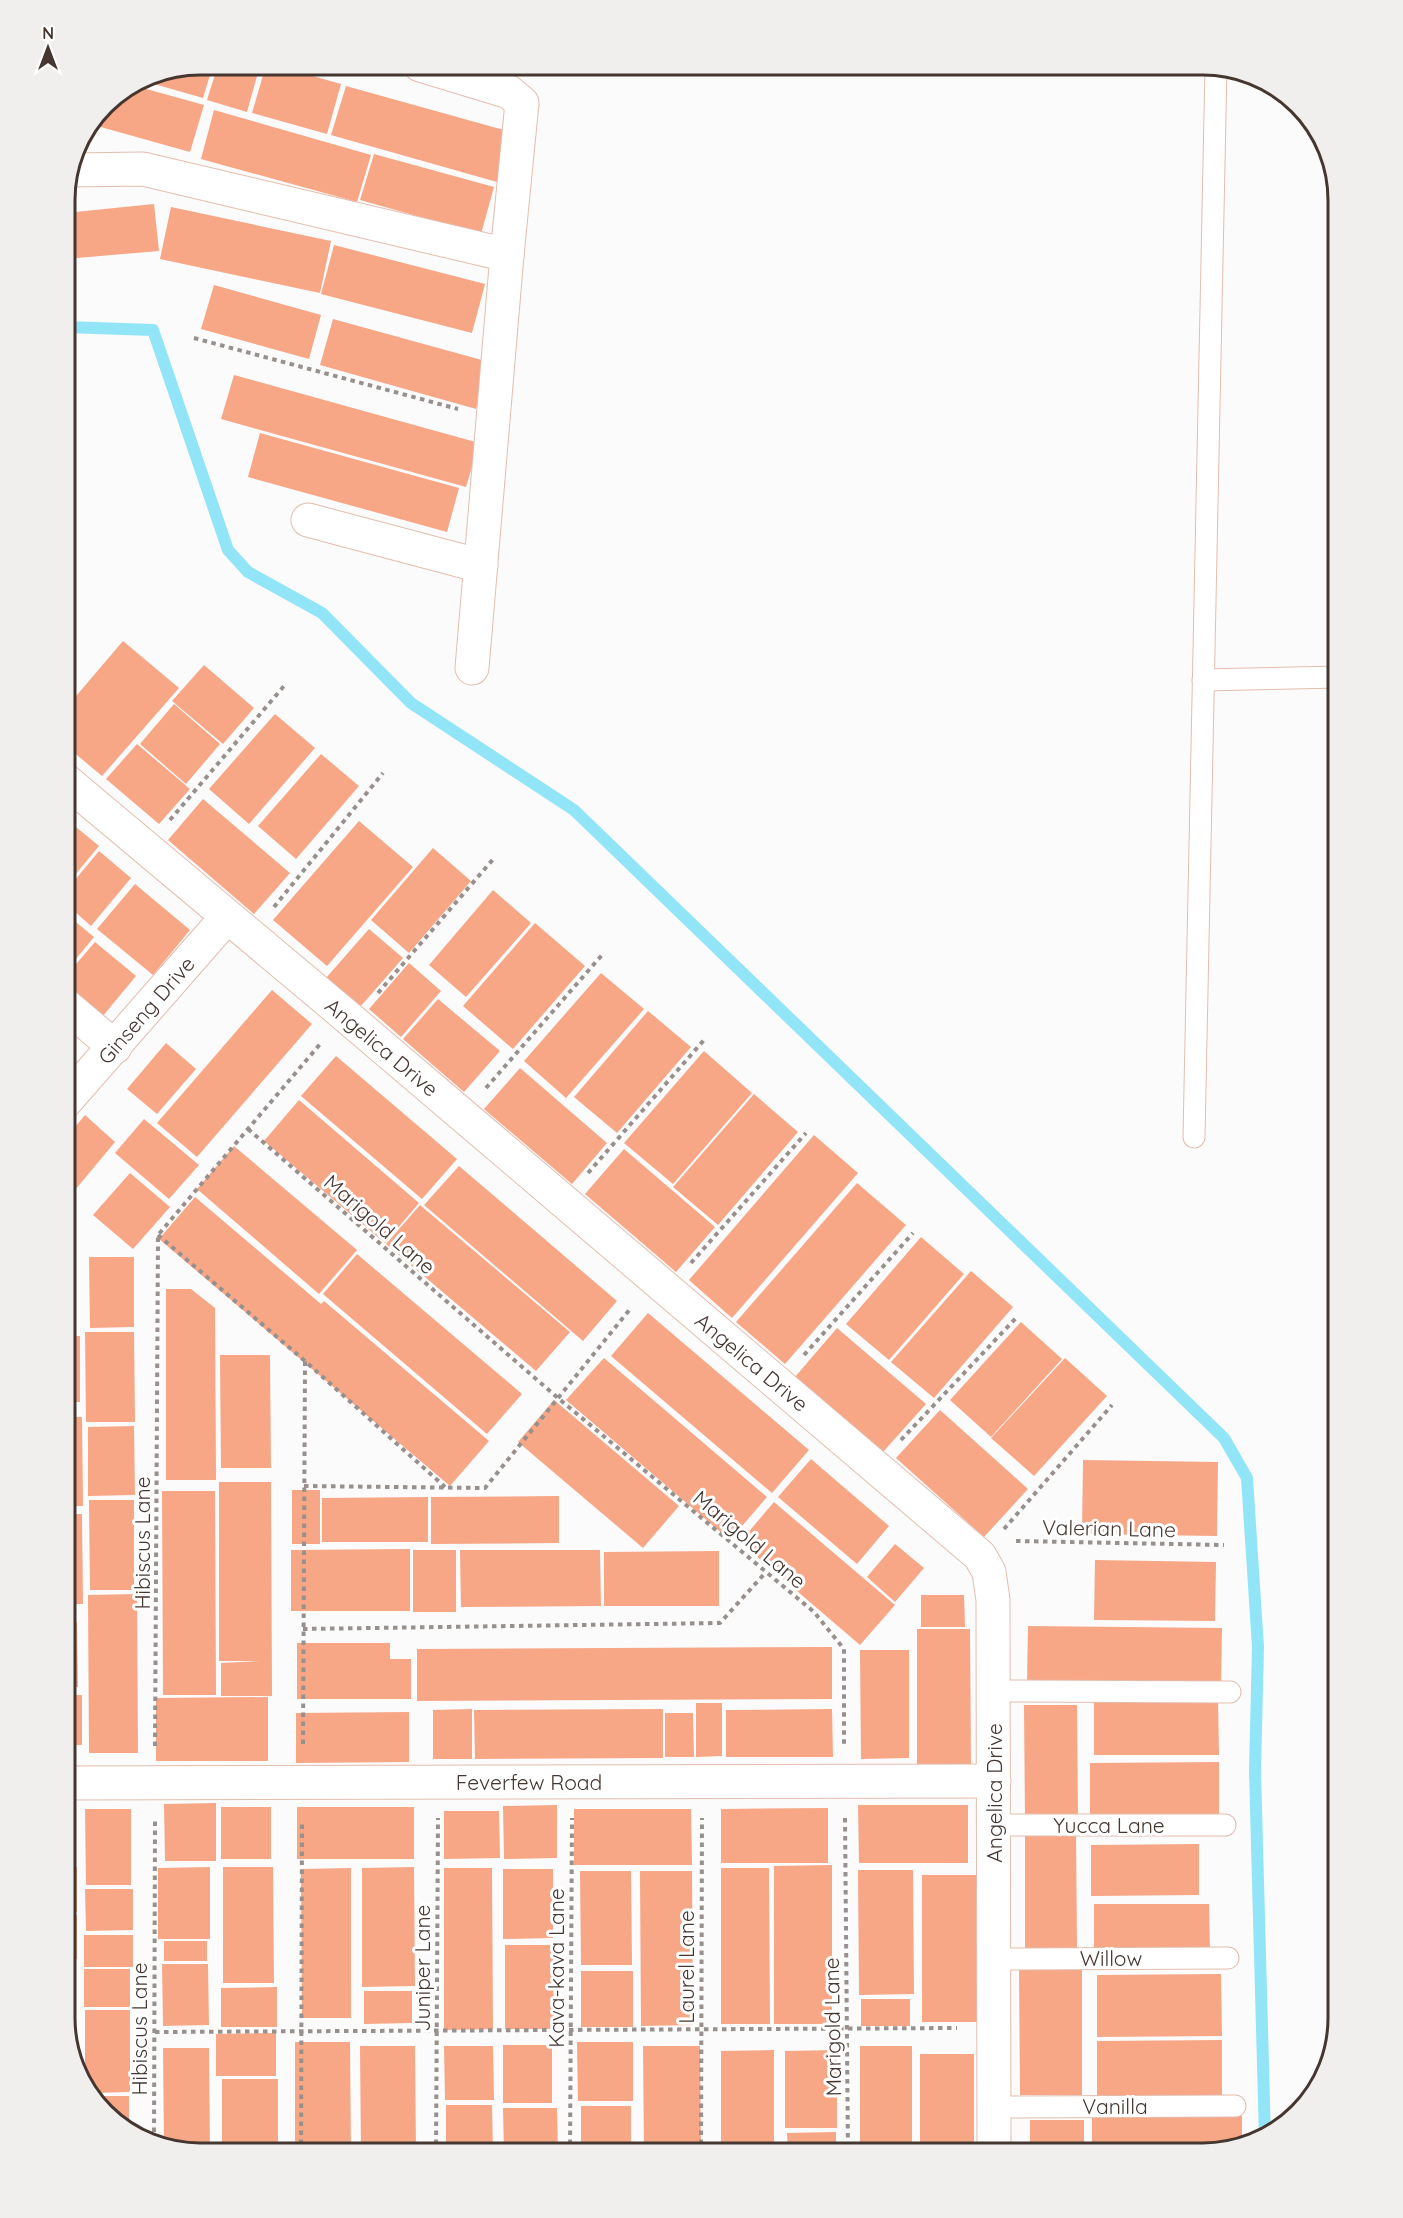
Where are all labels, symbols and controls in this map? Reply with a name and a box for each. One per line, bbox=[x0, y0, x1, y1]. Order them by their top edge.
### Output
north arrow bbox=[18, 18, 78, 78]
text: N bbox=[42, 23, 54, 43]
street label: Ginseng Drive bbox=[92, 951, 200, 1069]
street label: Angelica Drive bbox=[320, 992, 444, 1102]
street label: Marigold Lane bbox=[319, 1169, 441, 1279]
street label: Angelica Drive bbox=[690, 1307, 814, 1417]
street label: Hibiscus Lane bbox=[129, 1477, 155, 1610]
street label: Marigold Lane bbox=[688, 1484, 812, 1594]
street label: Valerian Lane bbox=[1042, 1514, 1176, 1542]
street label: Angelica Drive bbox=[981, 1723, 1007, 1863]
street label: Feverfew Road bbox=[456, 1769, 602, 1795]
street label: Yucca Lane bbox=[1053, 1812, 1165, 1838]
street label: Kava-kava Lane bbox=[543, 1888, 569, 2048]
street label: Juniper Lane bbox=[409, 1905, 435, 2031]
street label: Laurel Lane bbox=[673, 1910, 699, 2024]
street label: Willow bbox=[1080, 1945, 1143, 1971]
street label: Marigold Lane bbox=[818, 1957, 846, 2097]
street label: Hibiscus Lane bbox=[126, 1963, 152, 2096]
street label: Vanilla bbox=[1082, 2093, 1148, 2119]

